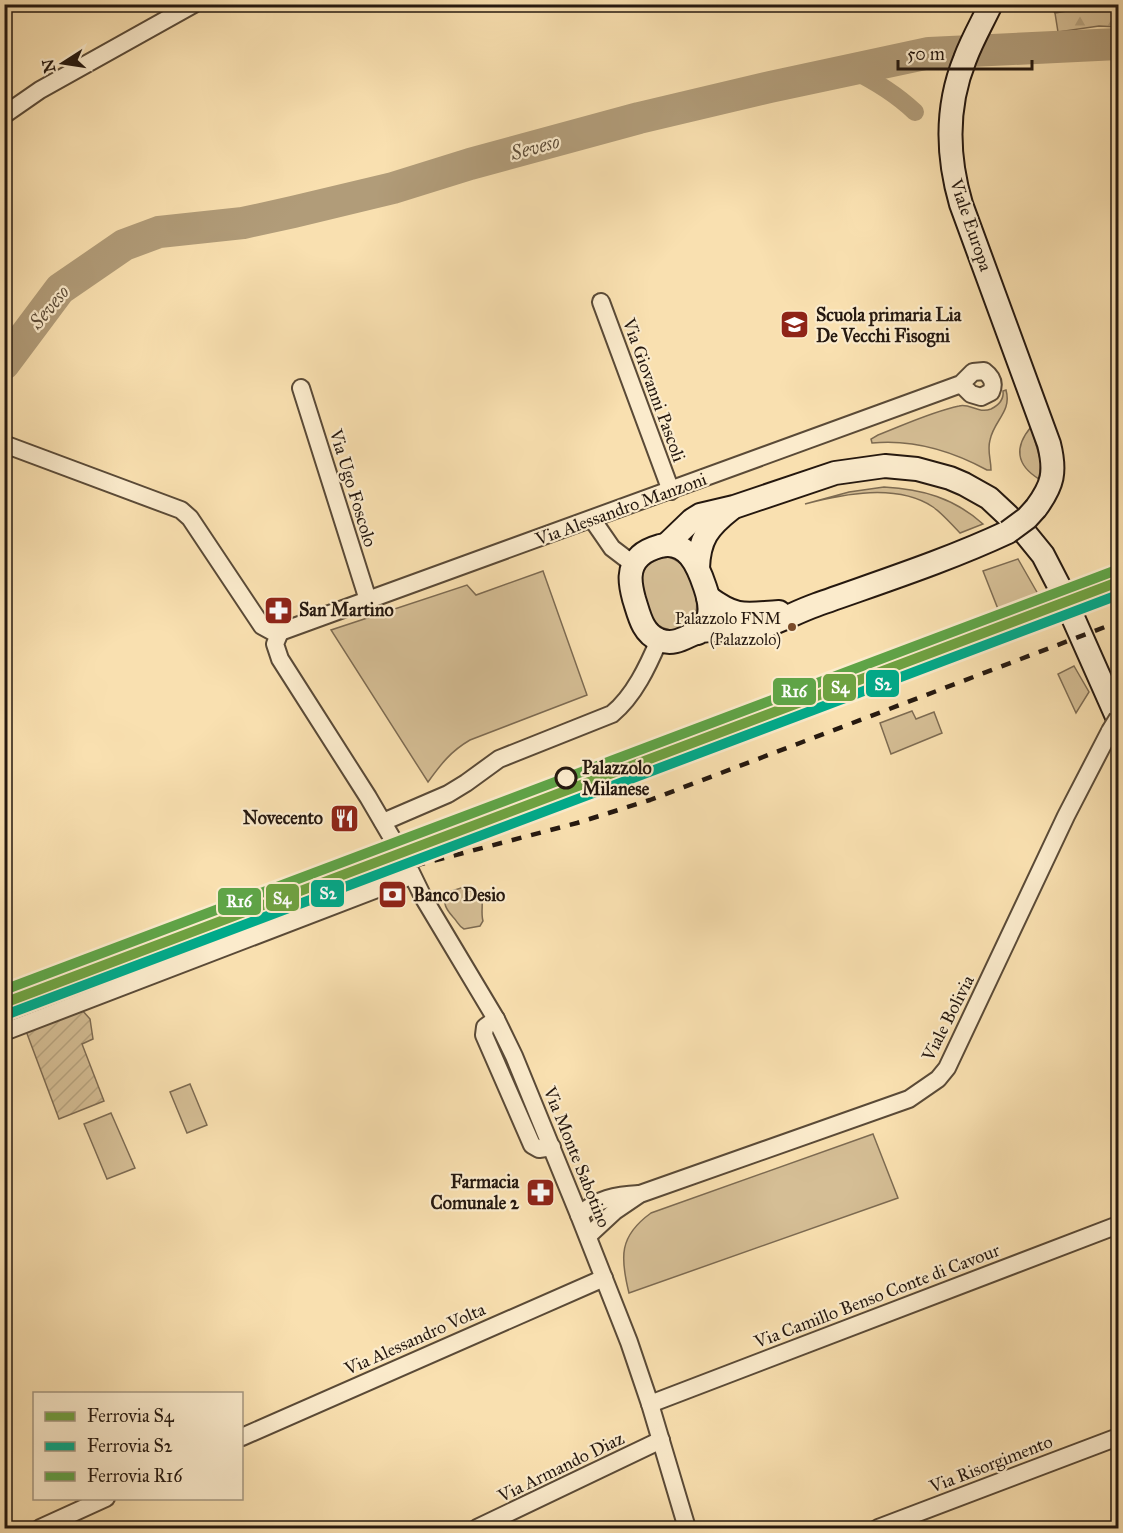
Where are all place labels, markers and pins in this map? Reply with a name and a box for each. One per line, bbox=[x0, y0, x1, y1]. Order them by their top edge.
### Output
place label: Scuola primaria Lia De Vecchi Fisogni bbox=[816, 304, 962, 348]
school or university icon: Scuola primaria Lia De Vecchi Fisogni bbox=[779, 309, 811, 341]
pharmacy icon: San Martino bbox=[262, 594, 294, 626]
place label: San Martino bbox=[299, 599, 394, 621]
place label: Palazzolo FNM (Palazzolo) bbox=[675, 609, 781, 650]
marker: Palazzolo FNM (Palazzolo) bbox=[786, 621, 798, 633]
place label: Palazzolo Milanese bbox=[582, 757, 652, 800]
marker: Palazzolo Milanese bbox=[555, 767, 577, 789]
restaurant icon: Novecento bbox=[328, 802, 360, 834]
place label: Novecento bbox=[243, 807, 323, 829]
bank icon: Banco Desio bbox=[376, 879, 408, 911]
place label: Banco Desio bbox=[413, 884, 505, 906]
place label: Farmacia Comunale 2 bbox=[431, 1171, 520, 1214]
pharmacy icon: Farmacia Comunale 2 bbox=[524, 1176, 556, 1208]

